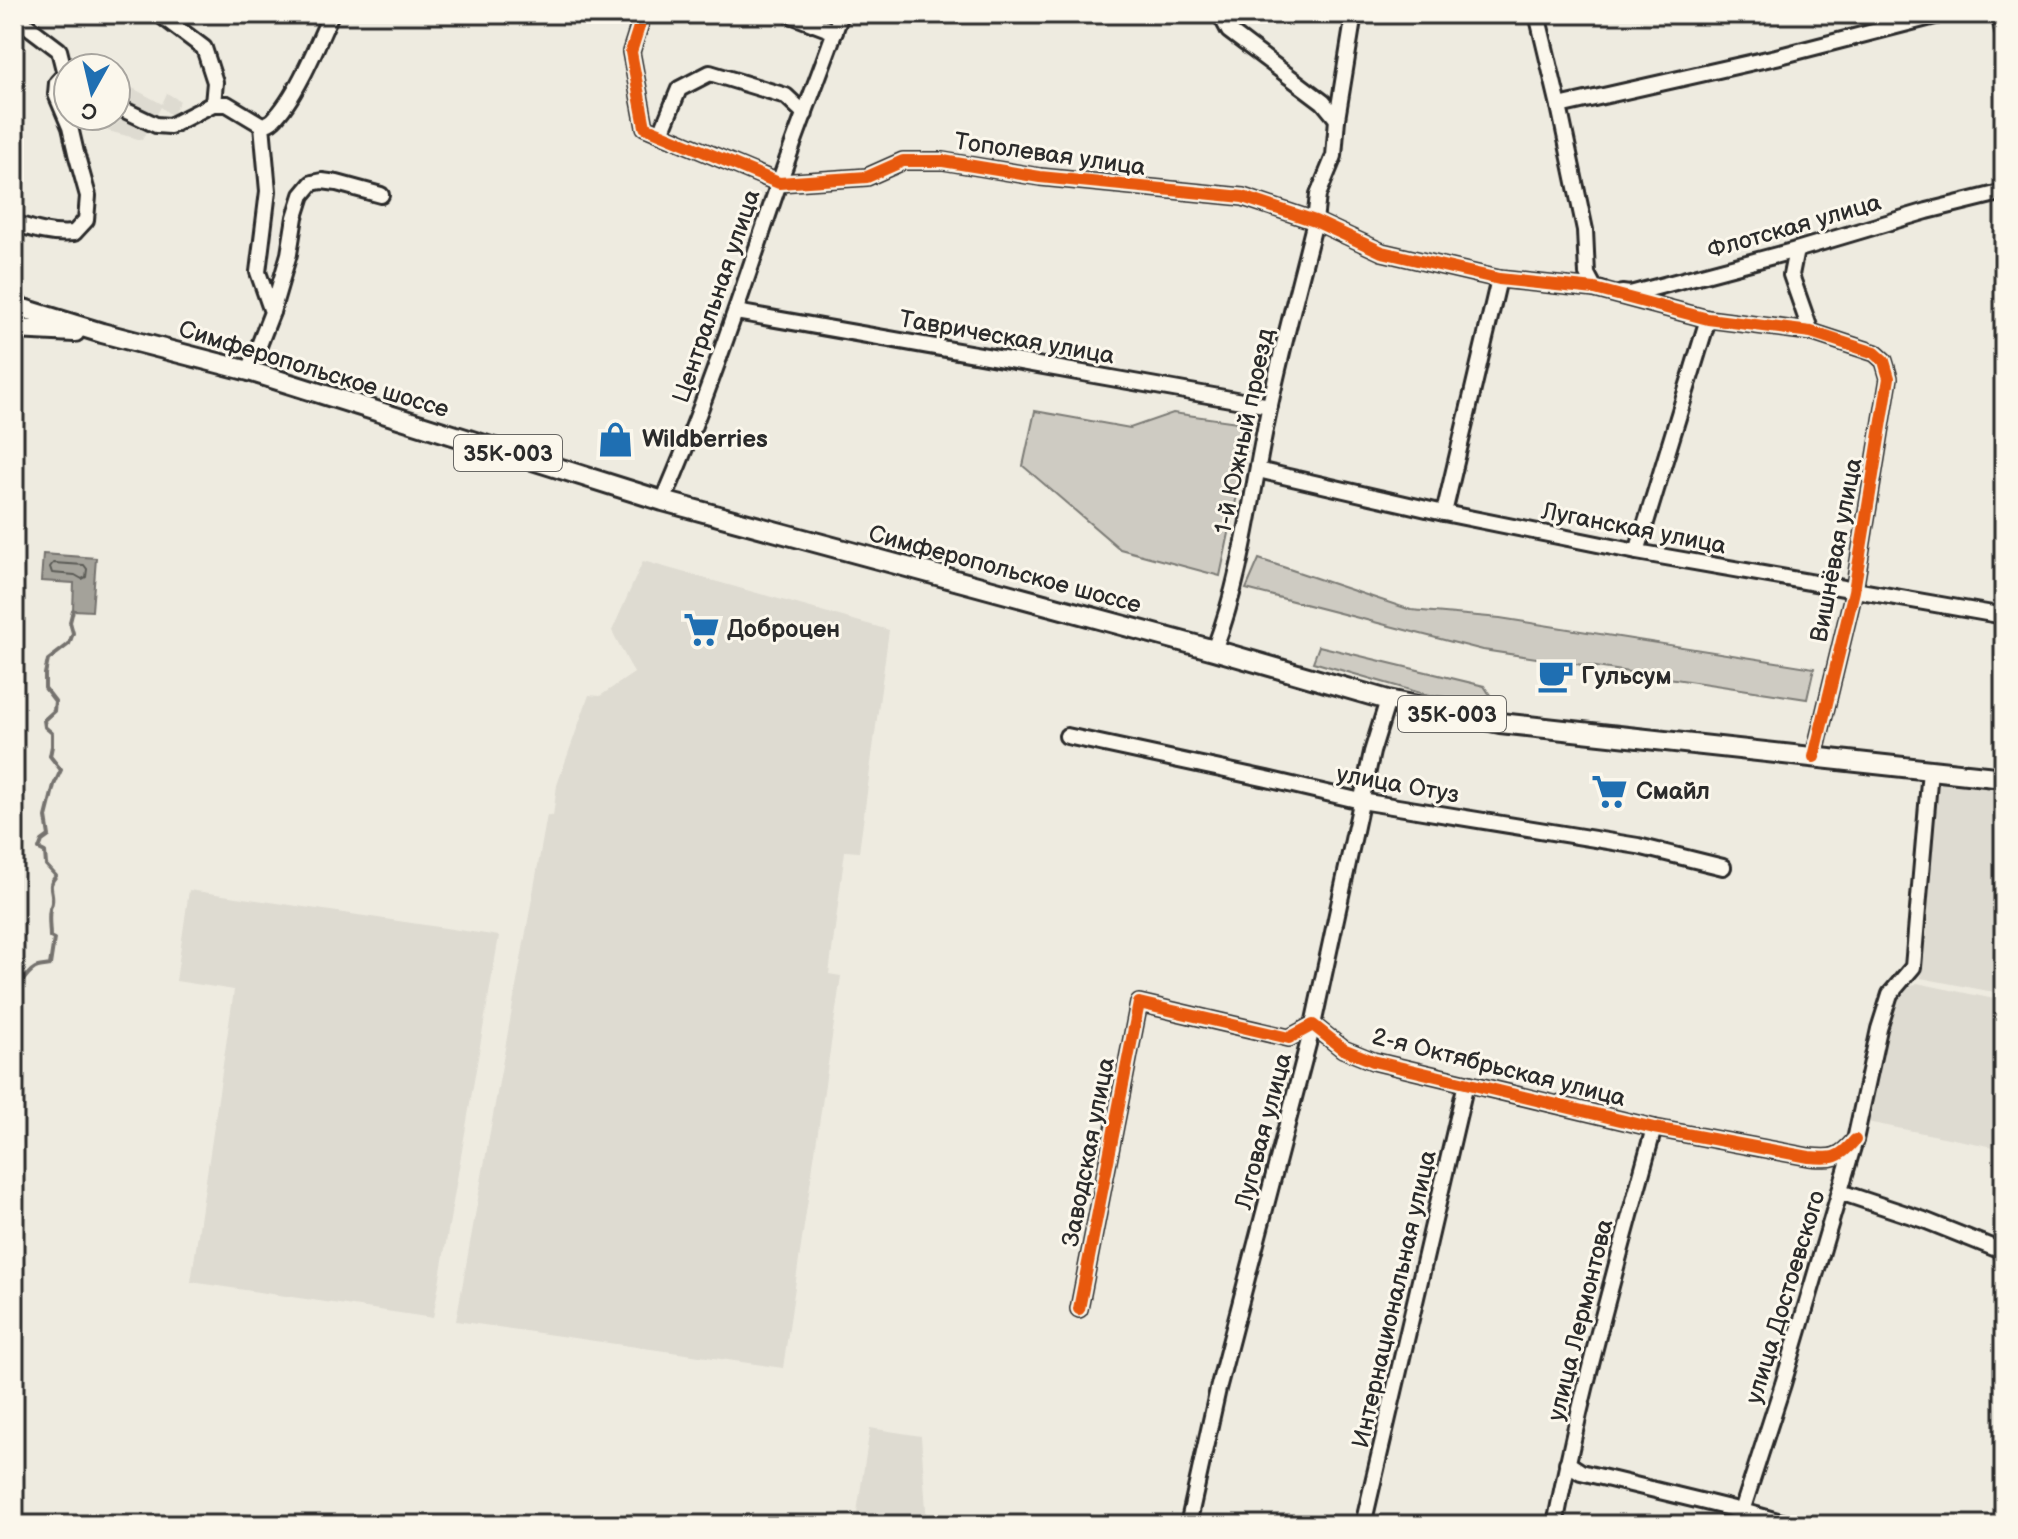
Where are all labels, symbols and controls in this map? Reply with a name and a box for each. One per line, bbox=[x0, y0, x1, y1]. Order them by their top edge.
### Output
north arrow bbox=[52, 52, 132, 132]
text: С bbox=[80, 96, 99, 125]
street label: Тополевая улица bbox=[953, 127, 1147, 182]
street label: Центральная улица bbox=[666, 186, 767, 407]
street label: Флотская улица bbox=[1704, 188, 1884, 265]
street label: Таврическая улица bbox=[897, 304, 1117, 371]
street label: Симферопольское шоссе bbox=[175, 315, 453, 424]
street label: 1-й Южный проезд bbox=[1209, 325, 1280, 536]
shop icon: Wildberries bbox=[597, 420, 635, 458]
place label: Wildberries bbox=[642, 425, 768, 454]
road number: 35К-003 bbox=[454, 435, 562, 471]
street label: Вишнёвая улица bbox=[1804, 456, 1869, 645]
street label: Луганская улица bbox=[1538, 496, 1729, 561]
street label: Симферопольское шоссе bbox=[865, 519, 1144, 620]
supermarket icon: Доброцен bbox=[682, 610, 720, 648]
place label: Доброцен bbox=[727, 615, 840, 644]
cafe icon: Гульсум bbox=[1536, 657, 1574, 695]
place label: Гульсум bbox=[1581, 662, 1671, 691]
road number: 35К-003 bbox=[1398, 696, 1506, 732]
street label: улица Отуз bbox=[1334, 759, 1461, 810]
supermarket icon: Смайл bbox=[1591, 772, 1629, 810]
place label: Смайл bbox=[1636, 777, 1710, 806]
street label: 2-я Октябрьская улица bbox=[1369, 1022, 1629, 1113]
street label: Луговая улица bbox=[1228, 1050, 1298, 1213]
street label: Заводская улица bbox=[1056, 1055, 1121, 1249]
street label: Интернациональная улица bbox=[1346, 1148, 1443, 1451]
street label: улица Достоевского bbox=[1739, 1187, 1832, 1407]
street label: улица Лермонтова bbox=[1541, 1216, 1620, 1424]

